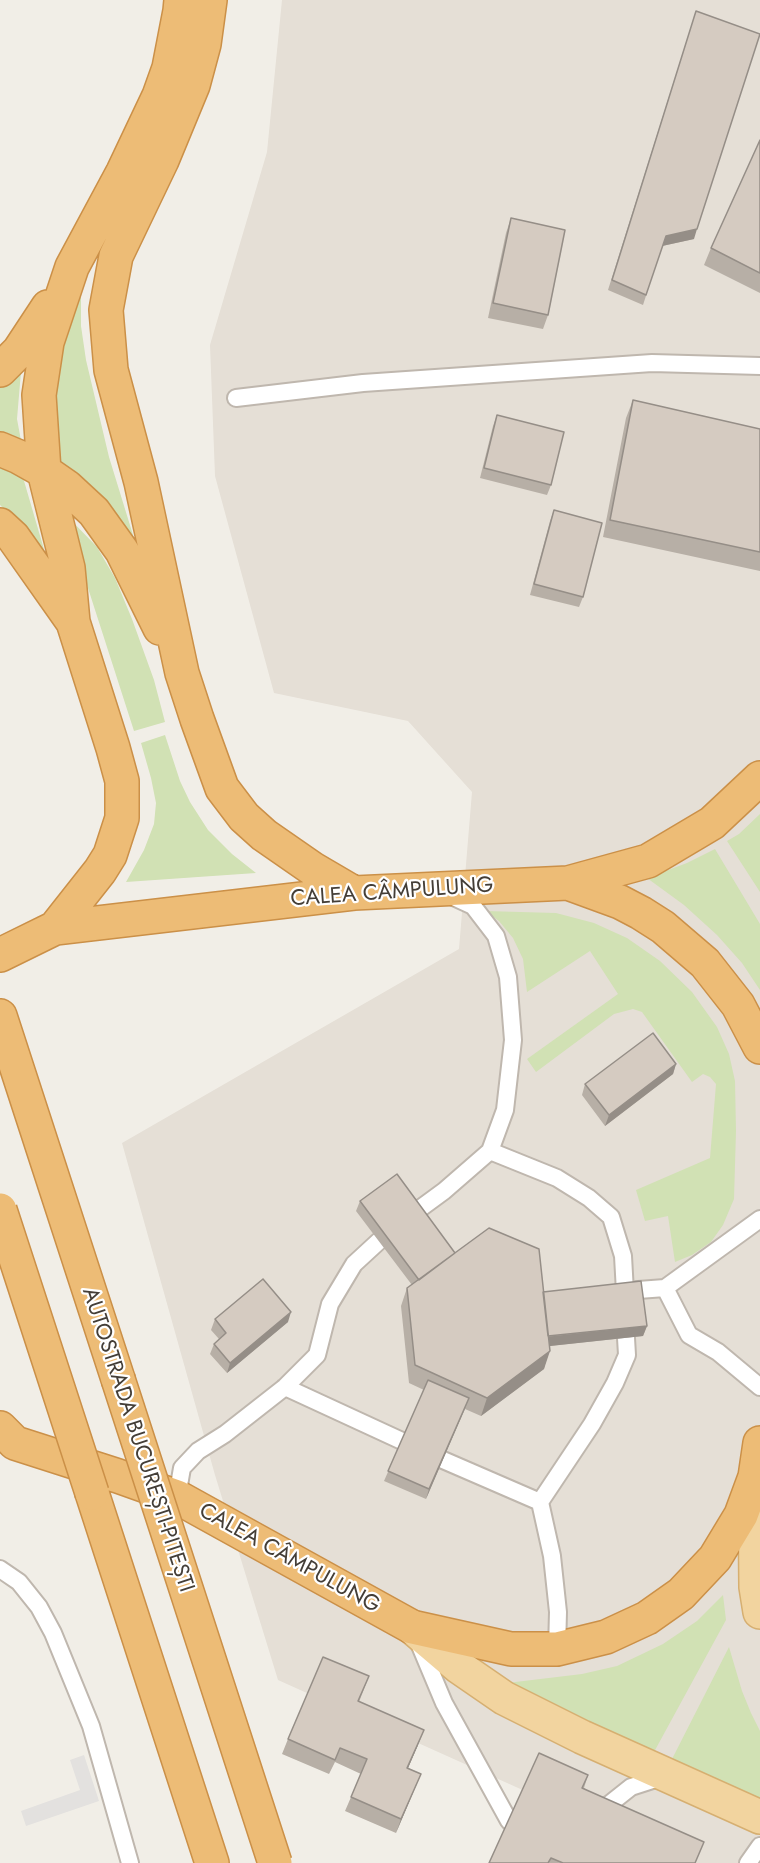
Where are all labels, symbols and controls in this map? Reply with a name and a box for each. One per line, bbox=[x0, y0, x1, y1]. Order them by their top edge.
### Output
street label: CALEA CÂMPULUNG bbox=[290, 873, 494, 913]
street label: AUTOSTRADA BUCUREȘTI-PITEȘTI bbox=[75, 1285, 199, 1595]
street label: CALEA CÂMPULUNG bbox=[194, 1498, 384, 1620]

